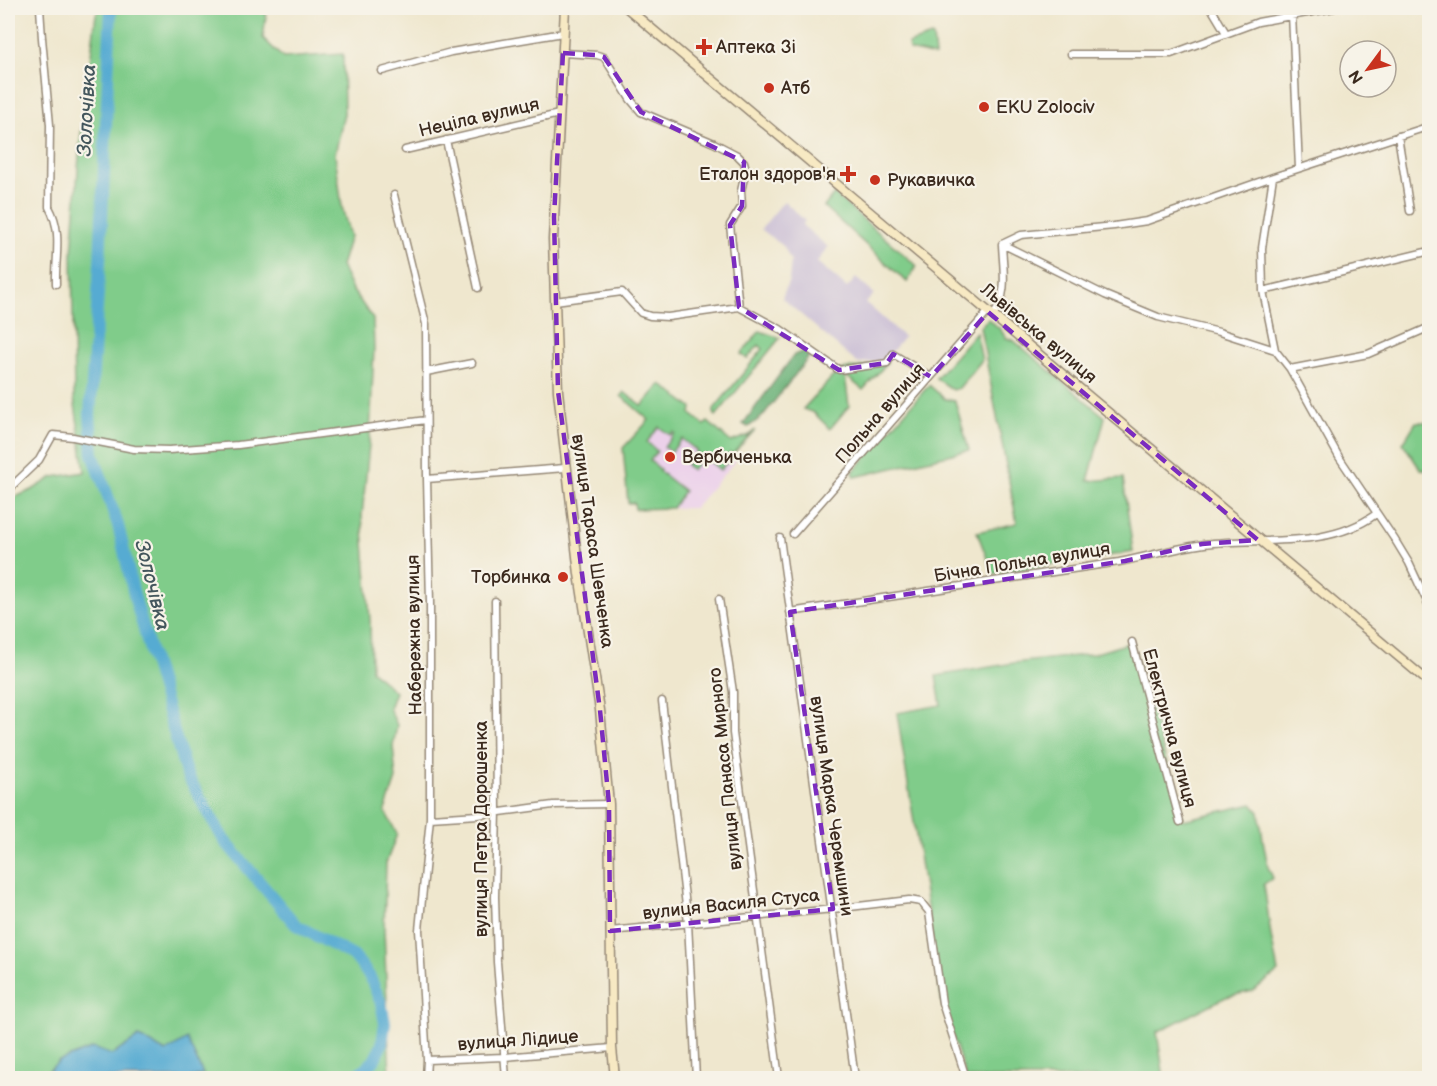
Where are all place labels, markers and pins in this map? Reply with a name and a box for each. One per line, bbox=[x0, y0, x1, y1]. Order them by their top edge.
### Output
place label: Аптека 3і bbox=[715, 37, 796, 58]
marker: Аптека 3і bbox=[697, 40, 711, 54]
place label: Атб bbox=[780, 78, 810, 99]
marker: Атб bbox=[762, 81, 776, 95]
place label: EKU Zolociv bbox=[996, 97, 1095, 118]
marker: EKU Zolociv bbox=[977, 100, 991, 114]
place label: Еталон здоров'я bbox=[699, 164, 836, 185]
marker: Еталон здоров'я bbox=[841, 167, 855, 181]
place label: Рукавичка bbox=[887, 170, 976, 191]
marker: Рукавичка bbox=[868, 173, 882, 187]
place label: Вербиченька bbox=[682, 447, 792, 468]
marker: Вербиченька bbox=[663, 450, 677, 464]
place label: Торбинка bbox=[471, 567, 551, 588]
marker: Торбинка bbox=[556, 570, 570, 584]

